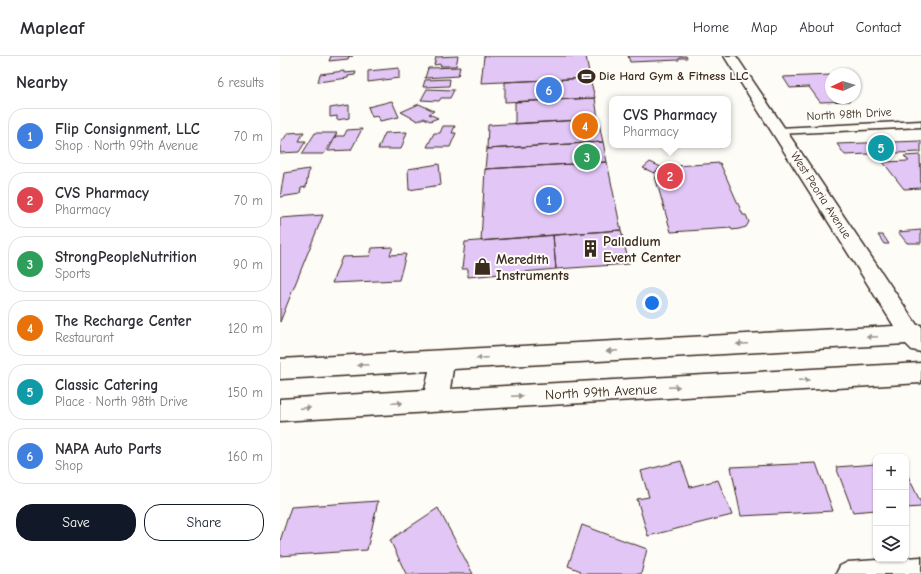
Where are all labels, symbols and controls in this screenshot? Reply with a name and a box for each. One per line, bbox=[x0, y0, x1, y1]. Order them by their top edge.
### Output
text: Mapleaf bbox=[20, 17, 84, 39]
text: Home bbox=[693, 19, 729, 36]
text: Map bbox=[751, 19, 777, 36]
text: About bbox=[799, 19, 834, 36]
text: Contact bbox=[856, 19, 901, 36]
sports icon: Die Hard Gym & Fitness LLC bbox=[576, 66, 596, 86]
north arrow bbox=[825, 68, 861, 104]
place label: Die Hard Gym & Fitness LLC bbox=[599, 69, 749, 83]
text: Nearby bbox=[16, 73, 67, 92]
text: 6 results bbox=[217, 75, 264, 90]
pin: 6 bbox=[536, 75, 562, 105]
popup bbox=[609, 96, 731, 148]
street label: North 98th Drive bbox=[806, 105, 892, 123]
text: CVS Pharmacy bbox=[623, 106, 717, 124]
pin: 4 bbox=[572, 111, 598, 141]
text: Flip Consignment, LLC bbox=[55, 120, 200, 138]
text: Pharmacy bbox=[623, 124, 679, 139]
text: 1 bbox=[27, 129, 33, 144]
text: 70 m bbox=[234, 129, 263, 144]
pin: 5 bbox=[868, 133, 894, 163]
text: Shop · North 99th Avenue bbox=[55, 138, 198, 153]
pin: 3 bbox=[574, 142, 600, 172]
street label: West Peoria Avenue bbox=[788, 149, 854, 241]
pin: 2 bbox=[657, 161, 683, 191]
text: CVS Pharmacy bbox=[55, 184, 149, 202]
pin: 1 bbox=[536, 185, 562, 215]
text: 2 bbox=[27, 193, 33, 208]
text: 70 m bbox=[234, 193, 263, 208]
text: Pharmacy bbox=[55, 202, 111, 217]
place label: Palladium Event Center bbox=[603, 233, 681, 266]
building icon: Palladium Event Center bbox=[580, 239, 600, 259]
text: StrongPeopleNutrition bbox=[55, 248, 197, 266]
place label: Meredith Instruments bbox=[496, 251, 569, 284]
text: 3 bbox=[27, 257, 33, 272]
text: 90 m bbox=[233, 257, 263, 272]
shop icon: Meredith Instruments bbox=[473, 257, 493, 277]
text: Sports bbox=[55, 266, 90, 281]
your location bbox=[642, 293, 662, 313]
text: The Recharge Center bbox=[55, 312, 191, 330]
text: 4 bbox=[27, 321, 33, 336]
text: 120 m bbox=[228, 321, 263, 336]
text: Restaurant bbox=[55, 330, 114, 345]
one-way arrow bbox=[866, 333, 878, 340]
one-way arrow bbox=[736, 341, 748, 348]
one-way arrow bbox=[605, 348, 618, 354]
one-way arrow bbox=[476, 354, 488, 361]
one-way arrow bbox=[357, 361, 369, 368]
text: Classic Catering bbox=[55, 376, 159, 394]
one-way arrow bbox=[798, 377, 810, 384]
street label: North 99th Avenue bbox=[545, 381, 657, 403]
one-way arrow bbox=[668, 384, 680, 391]
text: 5 bbox=[27, 385, 33, 400]
text: 150 m bbox=[228, 385, 263, 400]
one-way arrow bbox=[511, 393, 523, 400]
text: Place · North 98th Drive bbox=[55, 394, 188, 409]
one-way arrow bbox=[391, 400, 404, 406]
one-way arrow bbox=[299, 405, 311, 412]
text: NAPA Auto Parts bbox=[55, 440, 161, 458]
text: 6 bbox=[27, 449, 33, 464]
text: 160 m bbox=[228, 449, 263, 464]
map controls bbox=[873, 454, 909, 562]
button: + bbox=[873, 454, 909, 490]
text: Shop bbox=[55, 458, 83, 473]
button: − bbox=[873, 490, 909, 526]
button: Save bbox=[16, 504, 136, 541]
button: Share bbox=[144, 504, 264, 541]
button: layers bbox=[873, 526, 909, 562]

